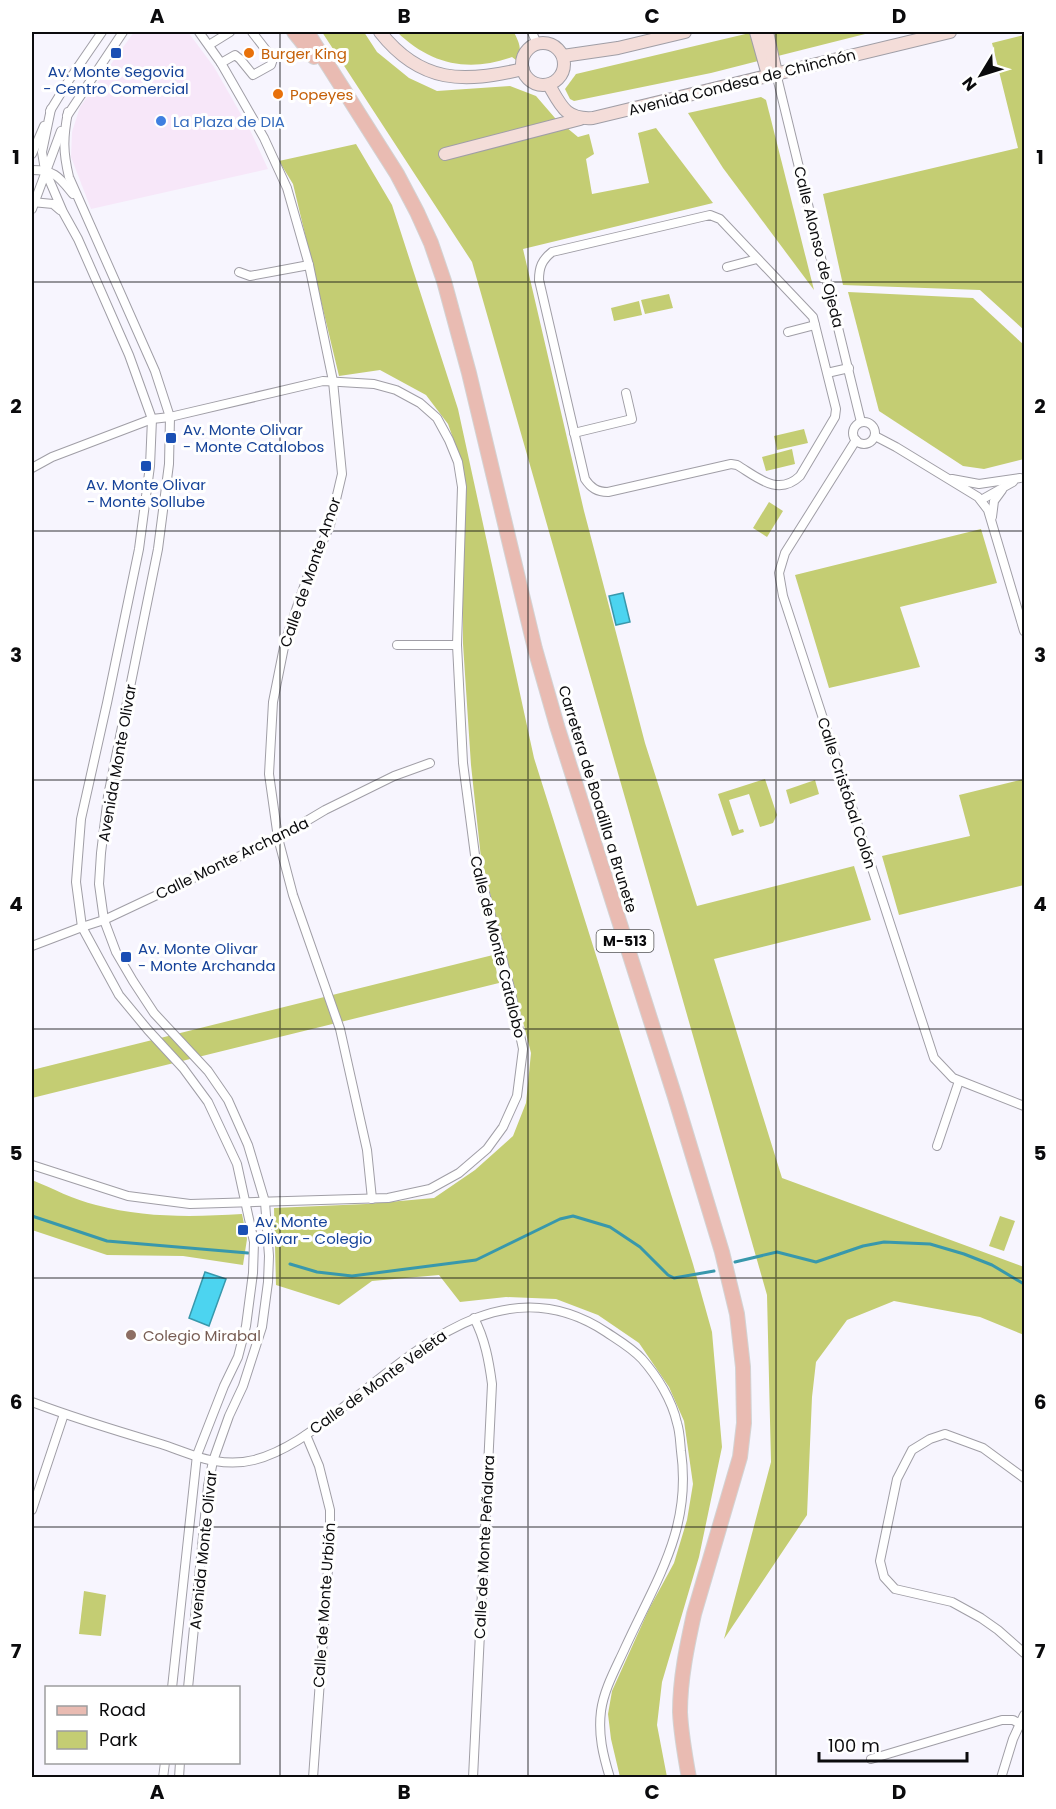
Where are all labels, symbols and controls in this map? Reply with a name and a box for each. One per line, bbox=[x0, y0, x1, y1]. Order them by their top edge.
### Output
text: A bbox=[150, 2, 165, 30]
text: B bbox=[397, 2, 411, 30]
text: C bbox=[644, 2, 660, 30]
text: D bbox=[892, 2, 906, 30]
place label: Burger King bbox=[261, 43, 347, 64]
street label: Avenida Condesa de Chinchón bbox=[626, 44, 858, 120]
north arrow bbox=[951, 45, 1011, 105]
marker: Av. Monte Segovia - Centro Comercial bbox=[109, 46, 123, 60]
marker: Burger King bbox=[242, 46, 256, 60]
place label: Av. Monte Segovia - Centro Comercial bbox=[43, 61, 189, 99]
text: N bbox=[957, 72, 982, 96]
place label: Popeyes bbox=[290, 84, 353, 105]
marker: Popeyes bbox=[271, 87, 285, 101]
place label: La Plaza de DIA bbox=[173, 111, 285, 132]
marker: La Plaza de DIA bbox=[154, 114, 168, 128]
text: 1 bbox=[12, 143, 20, 171]
text: 1 bbox=[1036, 143, 1044, 171]
street label: Calle Alonso de Ojeda bbox=[789, 164, 849, 330]
text: 2 bbox=[10, 392, 22, 420]
text: 2 bbox=[1034, 392, 1046, 420]
place label: Av. Monte Olivar - Monte Catalobos bbox=[183, 419, 325, 457]
marker: Av. Monte Olivar - Monte Catalobos bbox=[164, 431, 178, 445]
marker: Av. Monte Olivar - Monte Sollube bbox=[139, 459, 153, 473]
place label: Av. Monte Olivar - Monte Sollube bbox=[86, 474, 206, 512]
street label: Calle de Monte Amor bbox=[274, 494, 346, 650]
text: 3 bbox=[10, 641, 22, 669]
text: 3 bbox=[1034, 641, 1046, 669]
street label: Avenida Monte Olivar bbox=[93, 682, 141, 843]
street label: Carretera de Boadilla a Brunete bbox=[553, 683, 643, 915]
street label: Calle Cristóbal Colón bbox=[813, 715, 881, 871]
street label: Calle Monte Archanda bbox=[152, 812, 312, 904]
street label: Calle de Monte Catalobo bbox=[465, 854, 531, 1040]
text: 4 bbox=[9, 890, 23, 918]
text: 4 bbox=[1033, 890, 1047, 918]
road number: M-513 bbox=[596, 930, 654, 952]
place label: Av. Monte Olivar - Monte Archanda bbox=[138, 938, 276, 976]
marker: Av. Monte Olivar - Monte Archanda bbox=[119, 950, 133, 964]
text: 5 bbox=[10, 1139, 23, 1167]
text: 5 bbox=[1034, 1139, 1047, 1167]
place label: Av. Monte Olivar - Colegio bbox=[255, 1211, 372, 1249]
marker: Av. Monte Olivar - Colegio bbox=[236, 1223, 250, 1237]
place label: Colegio Mirabal bbox=[143, 1325, 261, 1346]
street label: Calle de Monte Veleta bbox=[305, 1325, 451, 1439]
marker: Colegio Mirabal bbox=[124, 1328, 138, 1342]
text: 6 bbox=[10, 1388, 22, 1416]
text: 6 bbox=[1034, 1388, 1046, 1416]
street label: Calle de Monte Peñalara bbox=[469, 1455, 499, 1639]
street label: Avenida Monte Olivar bbox=[184, 1469, 222, 1630]
street label: Calle de Monte Urbión bbox=[308, 1522, 340, 1688]
text: 7 bbox=[11, 1637, 22, 1665]
text: 7 bbox=[1035, 1637, 1046, 1665]
legend bbox=[45, 1686, 240, 1764]
text: Road bbox=[99, 1697, 146, 1722]
scale bar bbox=[819, 1725, 968, 1763]
text: Park bbox=[99, 1727, 138, 1752]
text: 100 m bbox=[828, 1733, 880, 1758]
text: A bbox=[150, 1778, 165, 1806]
text: B bbox=[397, 1778, 411, 1806]
text: C bbox=[644, 1778, 660, 1806]
text: D bbox=[892, 1778, 906, 1806]

